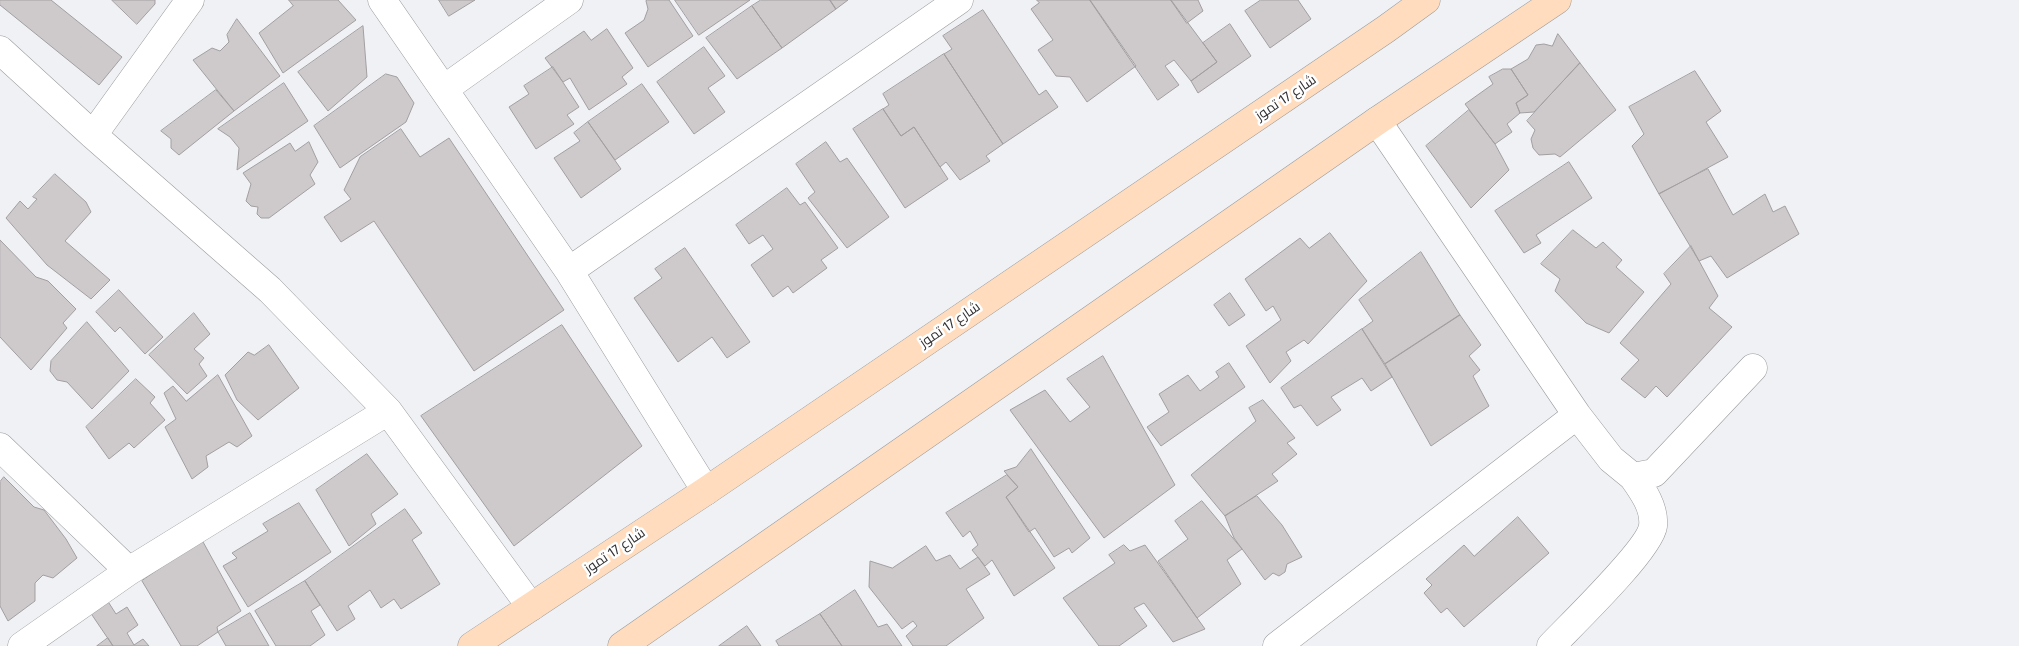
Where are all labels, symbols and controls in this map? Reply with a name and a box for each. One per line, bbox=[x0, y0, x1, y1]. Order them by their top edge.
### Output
street label: شارع 17 تموز bbox=[1252, 72, 1320, 124]
street label: شارع 17 تموز bbox=[916, 299, 984, 351]
street label: شارع 17 تموز bbox=[581, 525, 649, 577]

